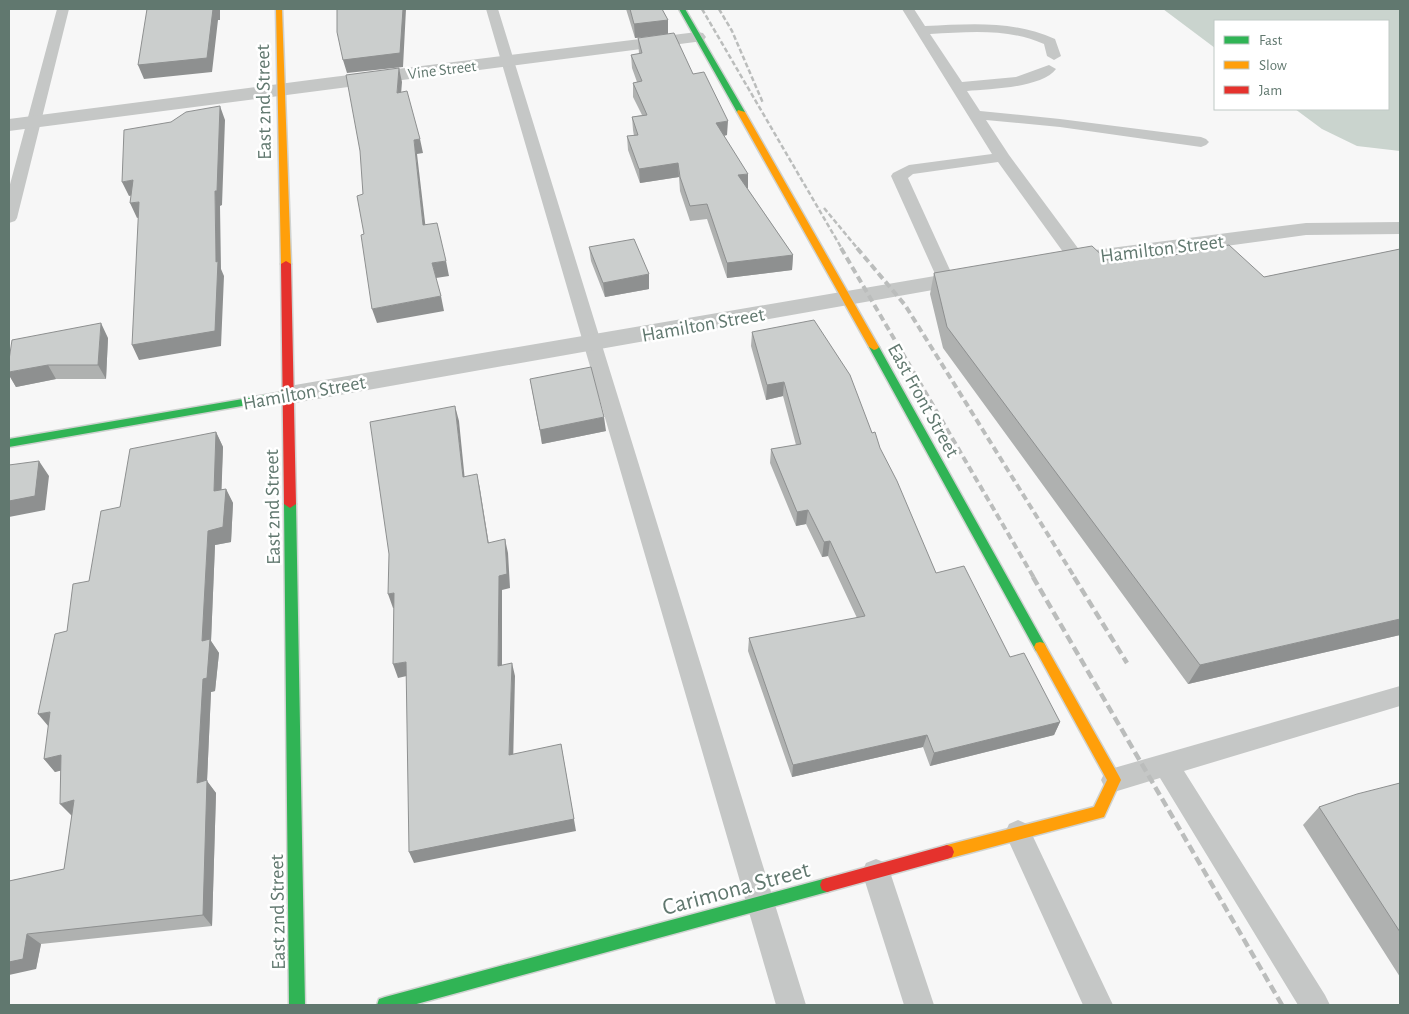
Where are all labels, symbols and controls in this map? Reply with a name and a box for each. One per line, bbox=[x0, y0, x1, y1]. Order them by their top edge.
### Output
legend bbox=[1214, 20, 1389, 110]
text: Fast bbox=[1259, 33, 1283, 48]
street label: East 2nd Street bbox=[253, 43, 275, 160]
street label: Vine Street bbox=[407, 58, 477, 82]
text: Slow bbox=[1259, 58, 1287, 73]
text: Jam bbox=[1259, 83, 1282, 98]
street label: Hamilton Street bbox=[1099, 231, 1226, 267]
street label: Hamilton Street bbox=[640, 304, 767, 346]
street label: East Front Street bbox=[884, 340, 963, 461]
street label: Hamilton Street bbox=[241, 372, 368, 414]
street label: East 2nd Street bbox=[262, 448, 284, 565]
street label: East 2nd Street bbox=[267, 853, 289, 970]
street label: Carimona Street bbox=[660, 858, 813, 920]

